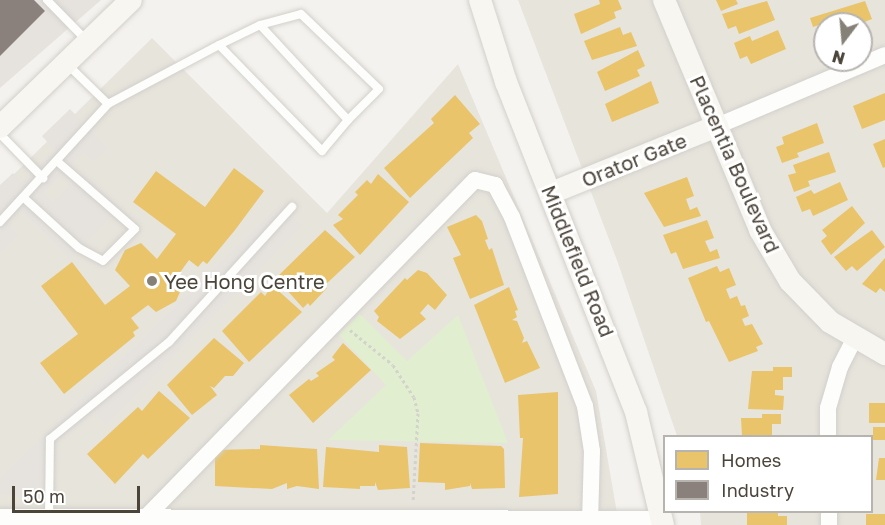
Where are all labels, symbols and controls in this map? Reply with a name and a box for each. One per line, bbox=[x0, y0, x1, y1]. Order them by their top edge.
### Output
north arrow bbox=[813, 12, 873, 72]
text: N bbox=[830, 46, 847, 69]
street label: Placentia Boulevard bbox=[685, 72, 785, 256]
street label: Orator Gate bbox=[578, 128, 690, 192]
street label: Middlefield Road bbox=[537, 182, 619, 340]
place label: Yee Hong Centre bbox=[164, 269, 325, 293]
marker: Yee Hong Centre bbox=[145, 274, 159, 288]
legend bbox=[663, 435, 873, 513]
text: Homes bbox=[721, 449, 781, 471]
scale bar bbox=[15, 474, 142, 512]
text: Industry bbox=[721, 479, 794, 501]
text: 50 m bbox=[23, 485, 65, 507]

